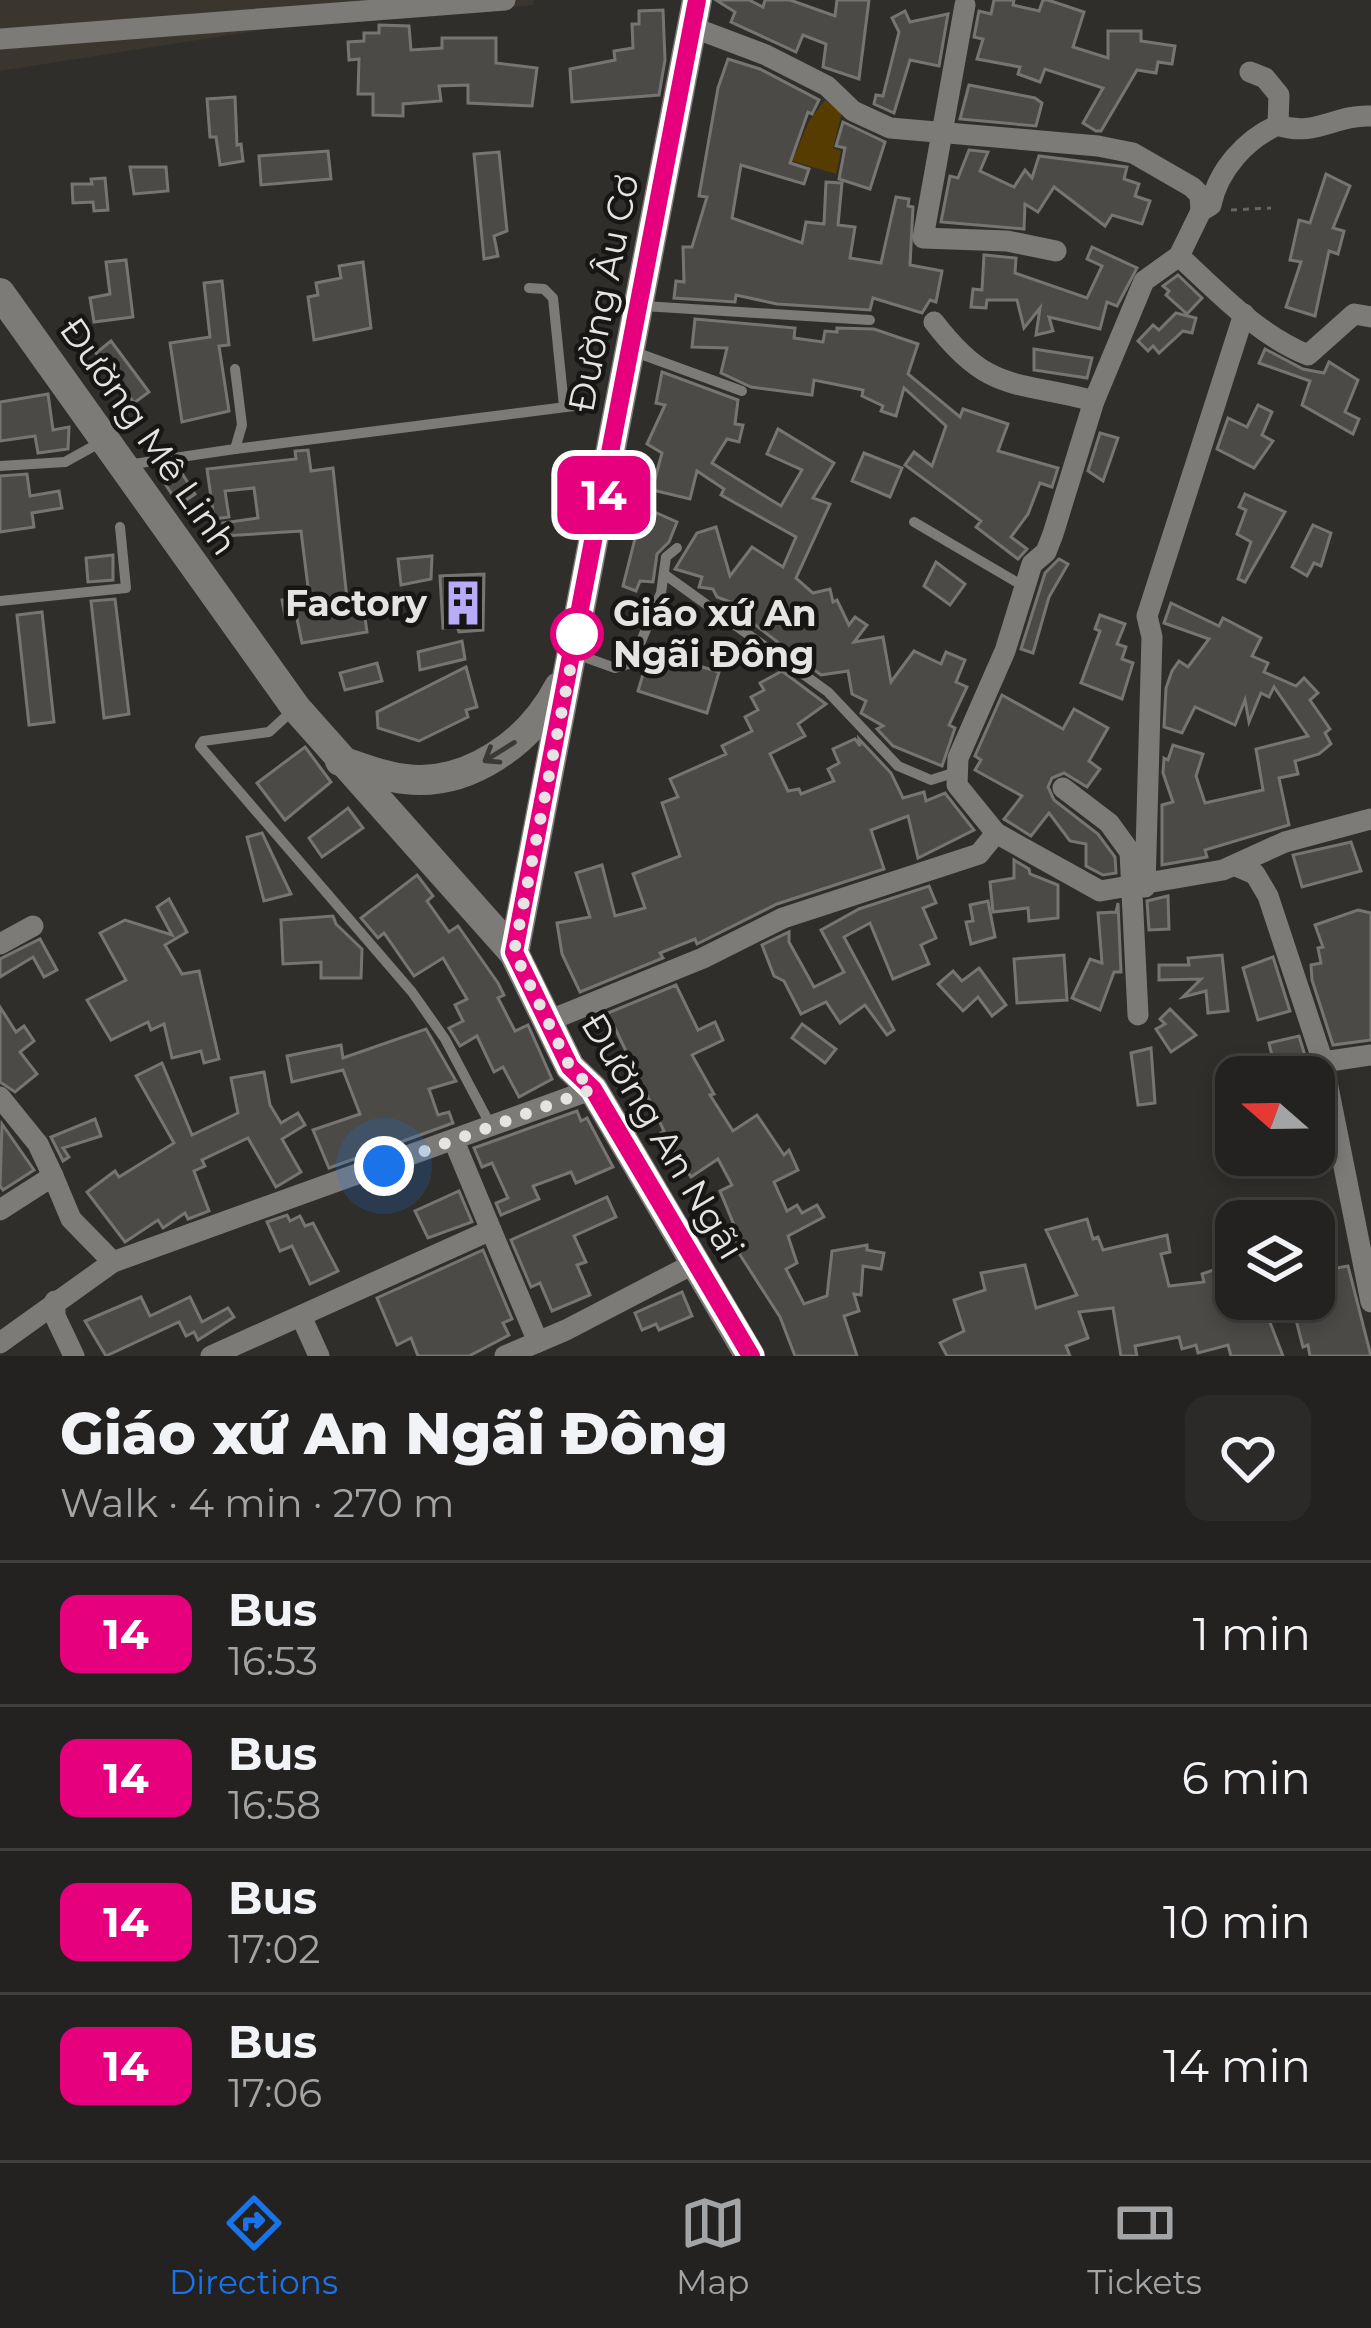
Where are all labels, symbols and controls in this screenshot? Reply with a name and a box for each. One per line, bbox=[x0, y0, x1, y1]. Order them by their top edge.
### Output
street label: Đường Âu Cơ bbox=[558, 171, 648, 415]
street label: Đường Mê Linh bbox=[51, 309, 247, 563]
line badge: 14 bbox=[550, 456, 658, 534]
text: 14 bbox=[581, 469, 627, 521]
building icon: Factory bbox=[438, 578, 488, 628]
place label: Factory bbox=[285, 581, 427, 625]
place label: Giáo xứ An Ngãi Đông bbox=[613, 591, 817, 676]
marker: Giáo xứ An Ngãi Đông bbox=[552, 609, 602, 659]
one-way arrow bbox=[483, 740, 517, 764]
street label: Đường An Ngãi bbox=[572, 1005, 754, 1267]
north arrow bbox=[1215, 1056, 1335, 1176]
map controls bbox=[1215, 1056, 1335, 1320]
your location bbox=[354, 1136, 414, 1196]
button: layers bbox=[1215, 1200, 1335, 1320]
button: heart bbox=[1185, 1395, 1311, 1521]
text: Giáo xứ An Ngãi Đông bbox=[60, 1399, 728, 1468]
text: Walk · 4 min · 270 m bbox=[60, 1479, 454, 1527]
text: Bus bbox=[228, 1582, 317, 1637]
text: 1 min bbox=[1193, 1606, 1311, 1661]
text: 14 bbox=[103, 1608, 149, 1660]
text: 16:53 bbox=[228, 1637, 318, 1685]
text: Bus bbox=[228, 1726, 317, 1781]
text: 6 min bbox=[1182, 1750, 1311, 1805]
text: 14 bbox=[103, 1752, 149, 1804]
text: 16:58 bbox=[228, 1781, 321, 1829]
text: Bus bbox=[228, 1870, 317, 1925]
text: 10 min bbox=[1163, 1894, 1311, 1949]
text: 14 bbox=[103, 1896, 149, 1948]
text: 17:02 bbox=[228, 1925, 321, 1973]
text: Bus bbox=[228, 2014, 317, 2069]
text: 14 min bbox=[1163, 2038, 1311, 2093]
text: 14 bbox=[103, 2040, 149, 2092]
text: 17:06 bbox=[228, 2069, 322, 2117]
tab: Directions bbox=[169, 2190, 338, 2302]
tab: Map bbox=[676, 2190, 749, 2302]
tab: Tickets bbox=[1087, 2190, 1202, 2302]

